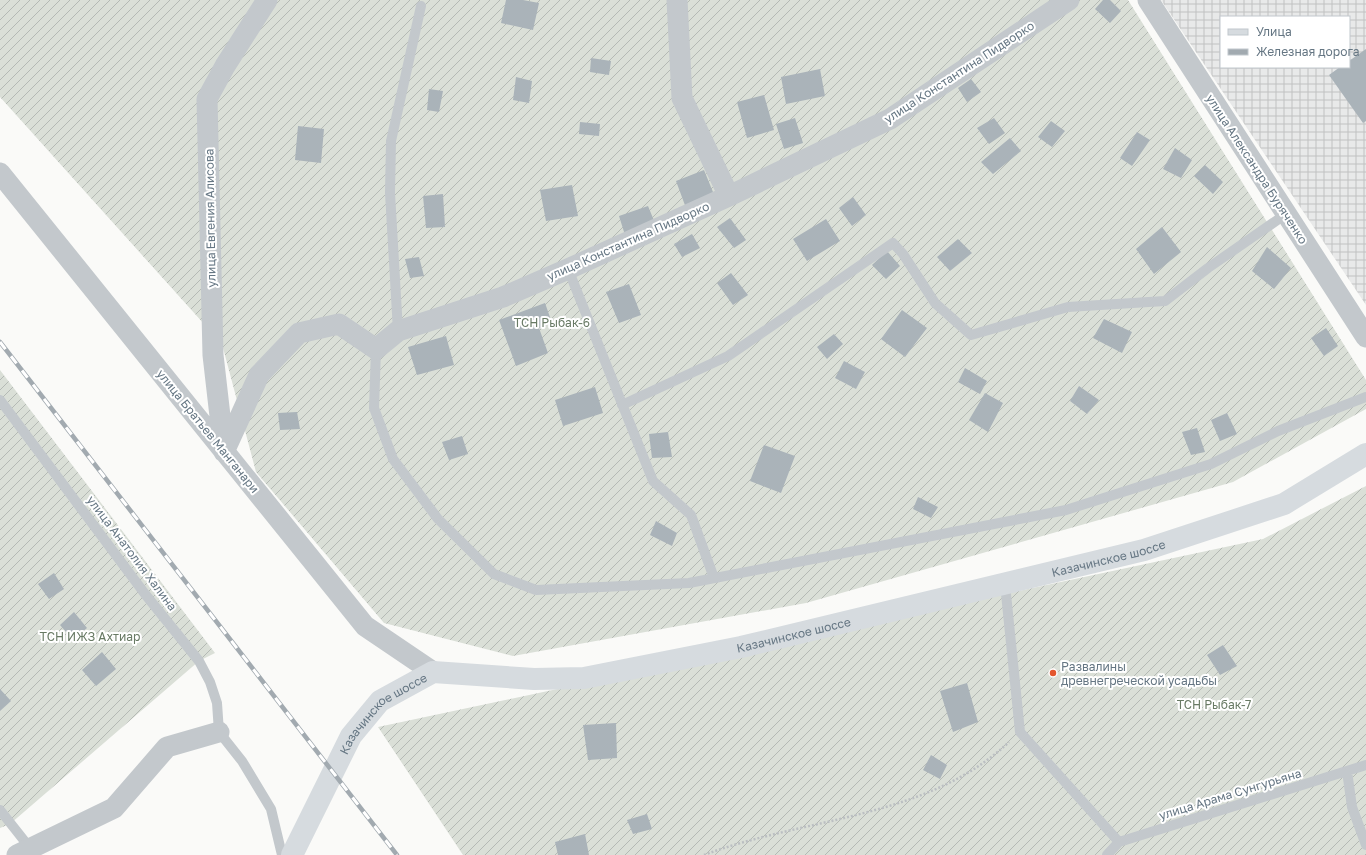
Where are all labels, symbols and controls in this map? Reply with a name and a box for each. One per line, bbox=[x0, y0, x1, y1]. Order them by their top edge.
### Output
legend bbox=[1220, 16, 1350, 68]
street label: улица Константина Пидворко bbox=[881, 18, 1037, 126]
text: Улица bbox=[1256, 24, 1292, 39]
text: Железная дорога bbox=[1256, 44, 1359, 59]
street label: улица Александра Буряченко bbox=[1203, 91, 1311, 247]
street label: улица Евгения Алисова bbox=[201, 148, 219, 288]
street label: улица Константина Пидворко bbox=[544, 198, 712, 284]
park label: ТСН Рыбак-6 bbox=[514, 315, 590, 330]
street label: улица Братьев Манганари bbox=[154, 366, 262, 496]
street label: улица Анатолия Халина bbox=[84, 492, 180, 614]
street label: Казачинское шоссе bbox=[1050, 536, 1167, 580]
street label: Казачинское шоссе bbox=[735, 613, 852, 655]
park label: ТСН ИЖЗ Ахтиар bbox=[40, 629, 140, 644]
place label: Развалины древнегреческой усадьбы bbox=[1061, 659, 1217, 688]
marker: Развалины древнегреческой усадьбы bbox=[1048, 668, 1058, 678]
street label: Казачинское шоссе bbox=[336, 669, 429, 757]
park label: ТСН Рыбак-7 bbox=[1177, 697, 1251, 712]
street label: улица Арама Сунгурьяна bbox=[1157, 765, 1303, 823]

